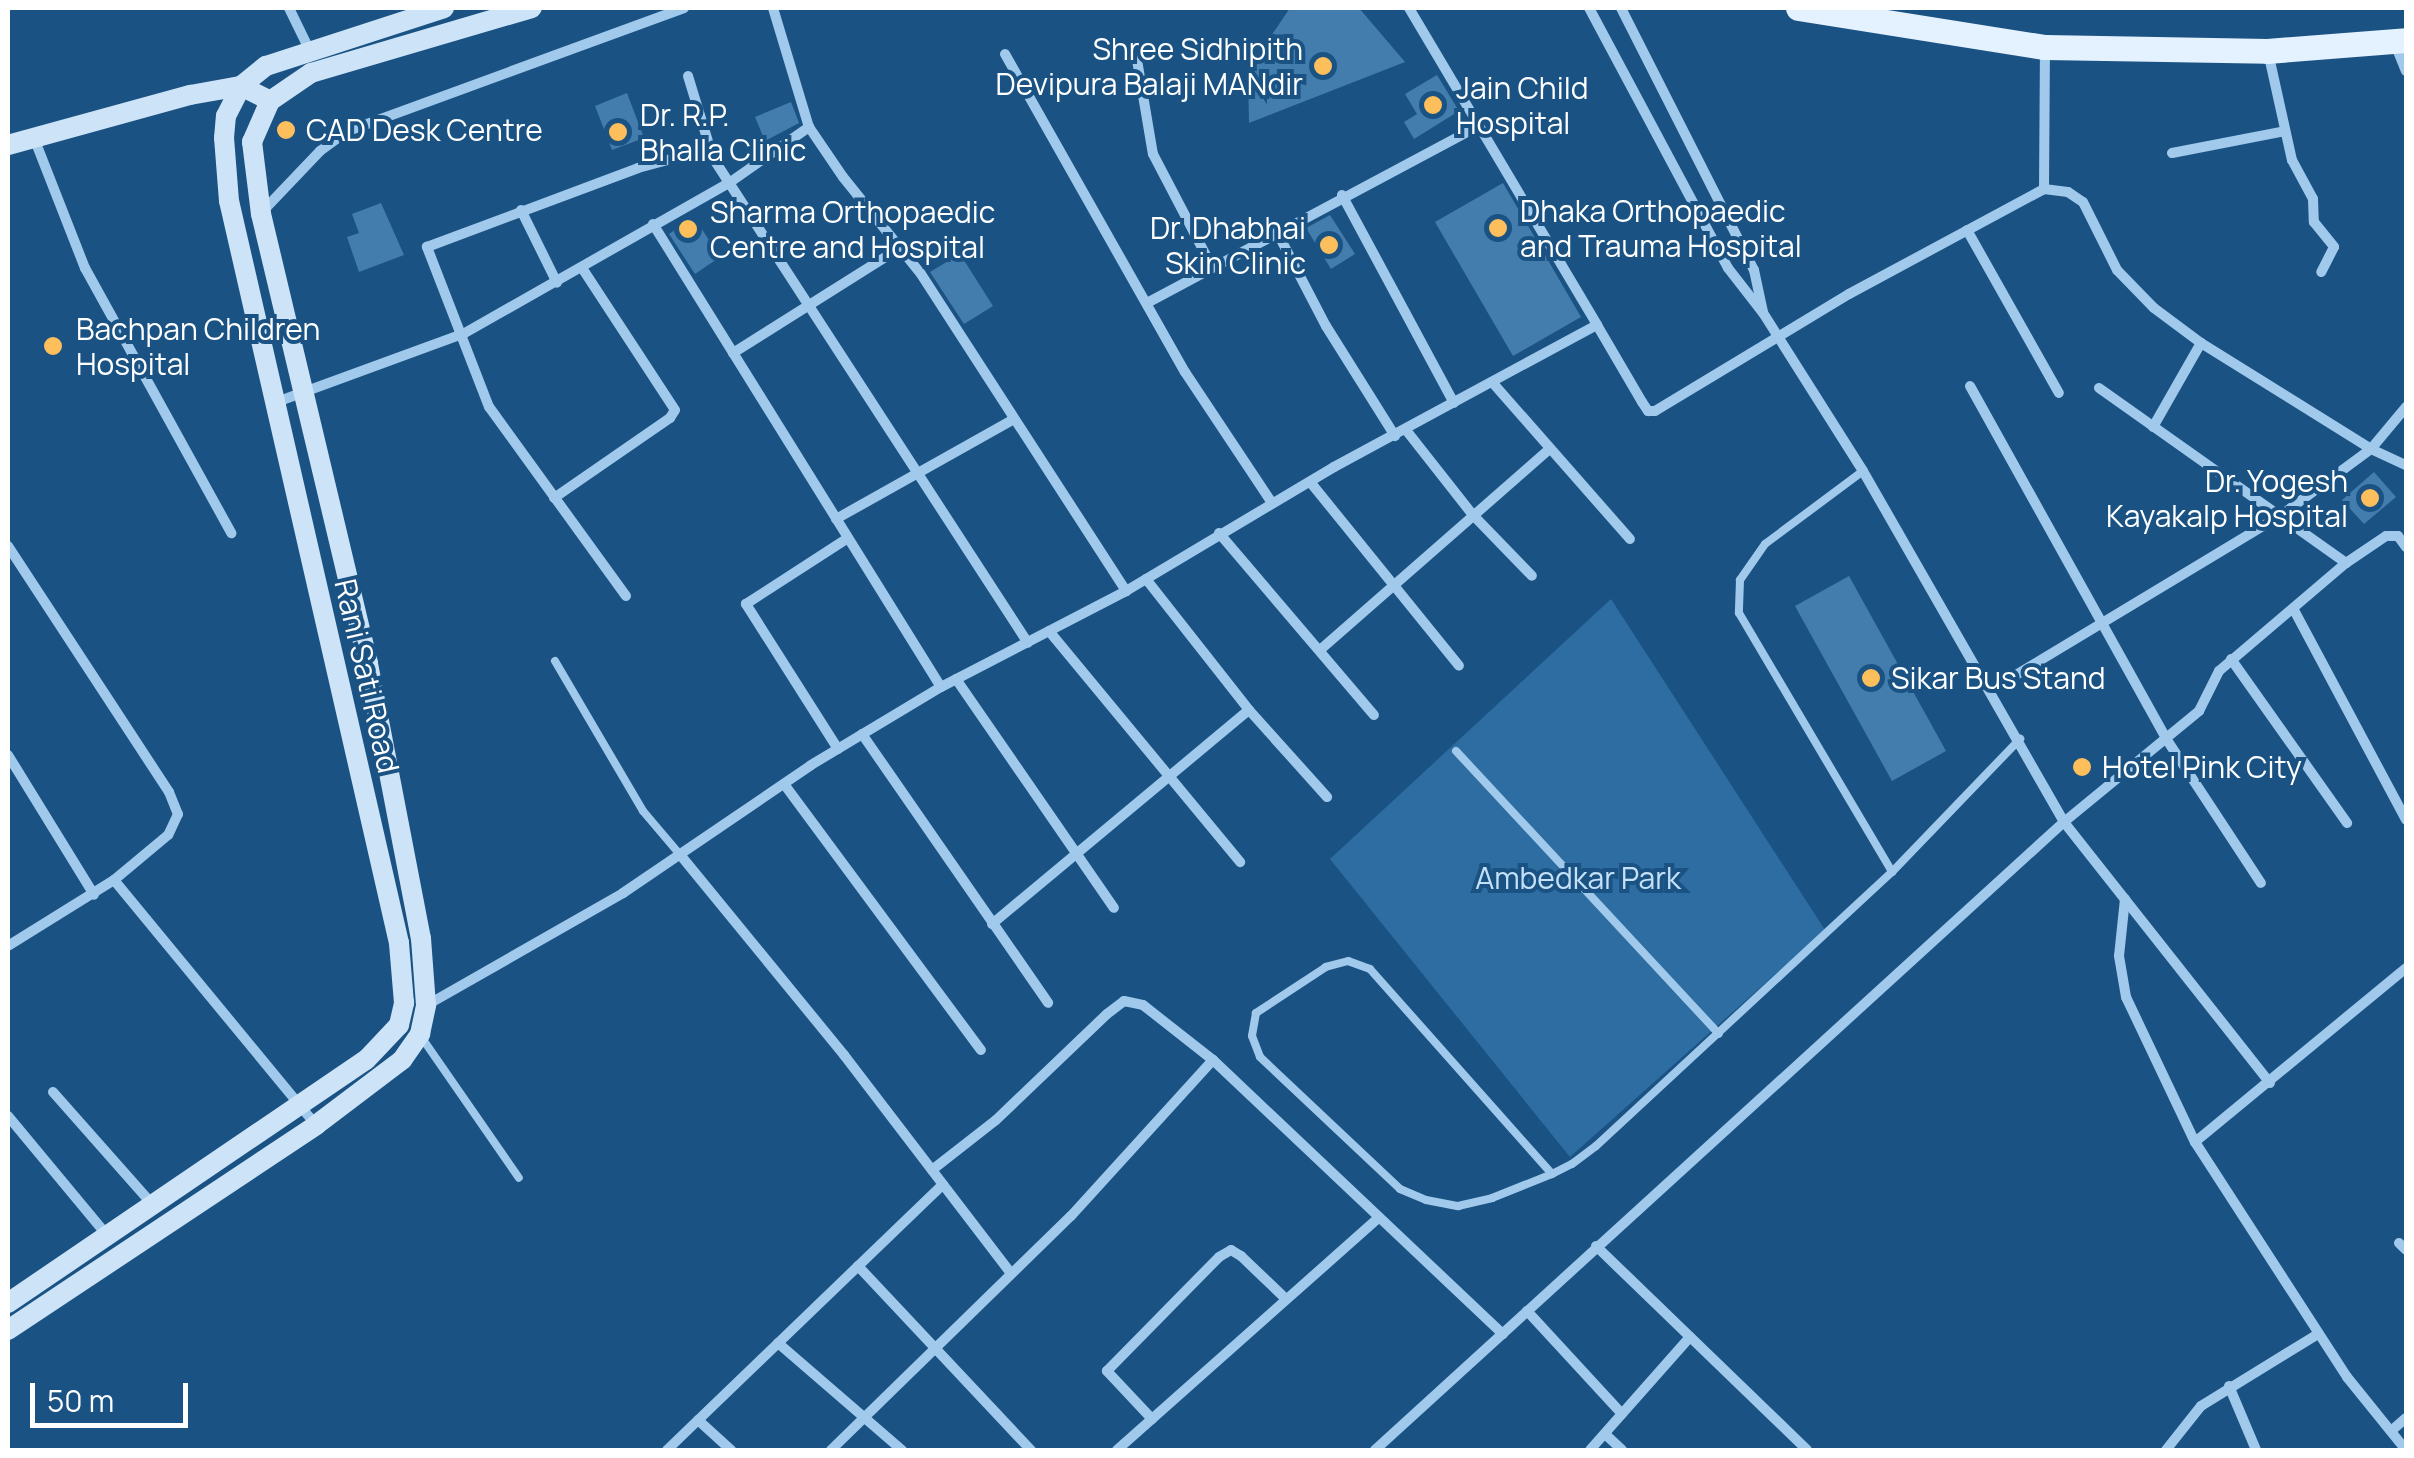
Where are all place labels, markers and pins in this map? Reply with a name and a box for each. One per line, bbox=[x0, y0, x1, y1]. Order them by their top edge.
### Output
place label: Shree Sidhipith Devipura Balaji MANdir bbox=[996, 31, 1303, 102]
marker: Shree Sidhipith Devipura Balaji MANdir bbox=[1312, 55, 1334, 77]
place label: Jain Child Hospital bbox=[1456, 70, 1588, 140]
marker: Jain Child Hospital bbox=[1420, 92, 1446, 118]
place label: Dr. R.P. Bhalla Clinic bbox=[640, 97, 806, 168]
place label: CAD Desk Centre bbox=[306, 112, 543, 148]
marker: CAD Desk Centre bbox=[275, 119, 297, 141]
marker: Dr. R.P. Bhalla Clinic bbox=[605, 119, 631, 145]
place label: Dhaka Orthopaedic and Trauma Hospital bbox=[1520, 193, 1802, 264]
place label: Sharma Orthopaedic Centre and Hospital bbox=[710, 194, 995, 264]
place label: Dr. Dhabhai Skin Clinic bbox=[1150, 210, 1306, 280]
marker: Dhaka Orthopaedic and Trauma Hospital bbox=[1485, 215, 1511, 241]
marker: Sharma Orthopaedic Centre and Hospital bbox=[675, 216, 701, 242]
marker: Dr. Dhabhai Skin Clinic bbox=[1316, 232, 1342, 258]
place label: Bachpan Children Hospital bbox=[76, 311, 320, 382]
marker: Bachpan Children Hospital bbox=[40, 333, 66, 359]
place label: Dr. Yogesh Kayakalp Hospital bbox=[2106, 463, 2348, 534]
marker: Dr. Yogesh Kayakalp Hospital bbox=[2357, 485, 2383, 511]
place label: Sikar Bus Stand bbox=[1891, 660, 2105, 696]
marker: Sikar Bus Stand bbox=[1860, 667, 1882, 689]
place label: Hotel Pink City bbox=[2102, 749, 2302, 785]
marker: Hotel Pink City bbox=[2071, 756, 2093, 778]

